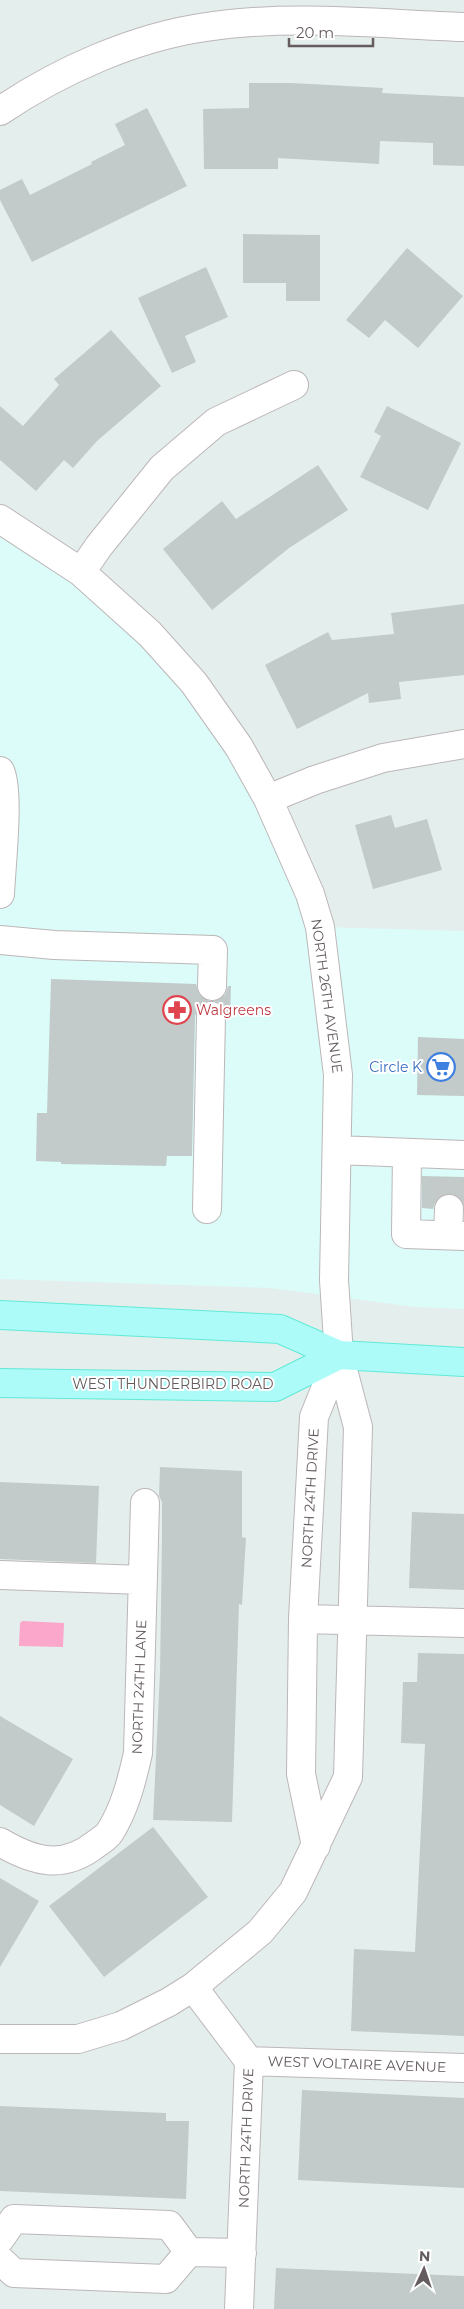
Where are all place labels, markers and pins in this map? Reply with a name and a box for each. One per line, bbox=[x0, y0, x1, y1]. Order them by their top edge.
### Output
pharmacy icon: Walgreens bbox=[162, 995, 192, 1025]
place label: Walgreens bbox=[196, 1001, 271, 1019]
supermarket icon: Circle K bbox=[426, 1052, 456, 1082]
place label: Circle K bbox=[369, 1058, 422, 1076]

